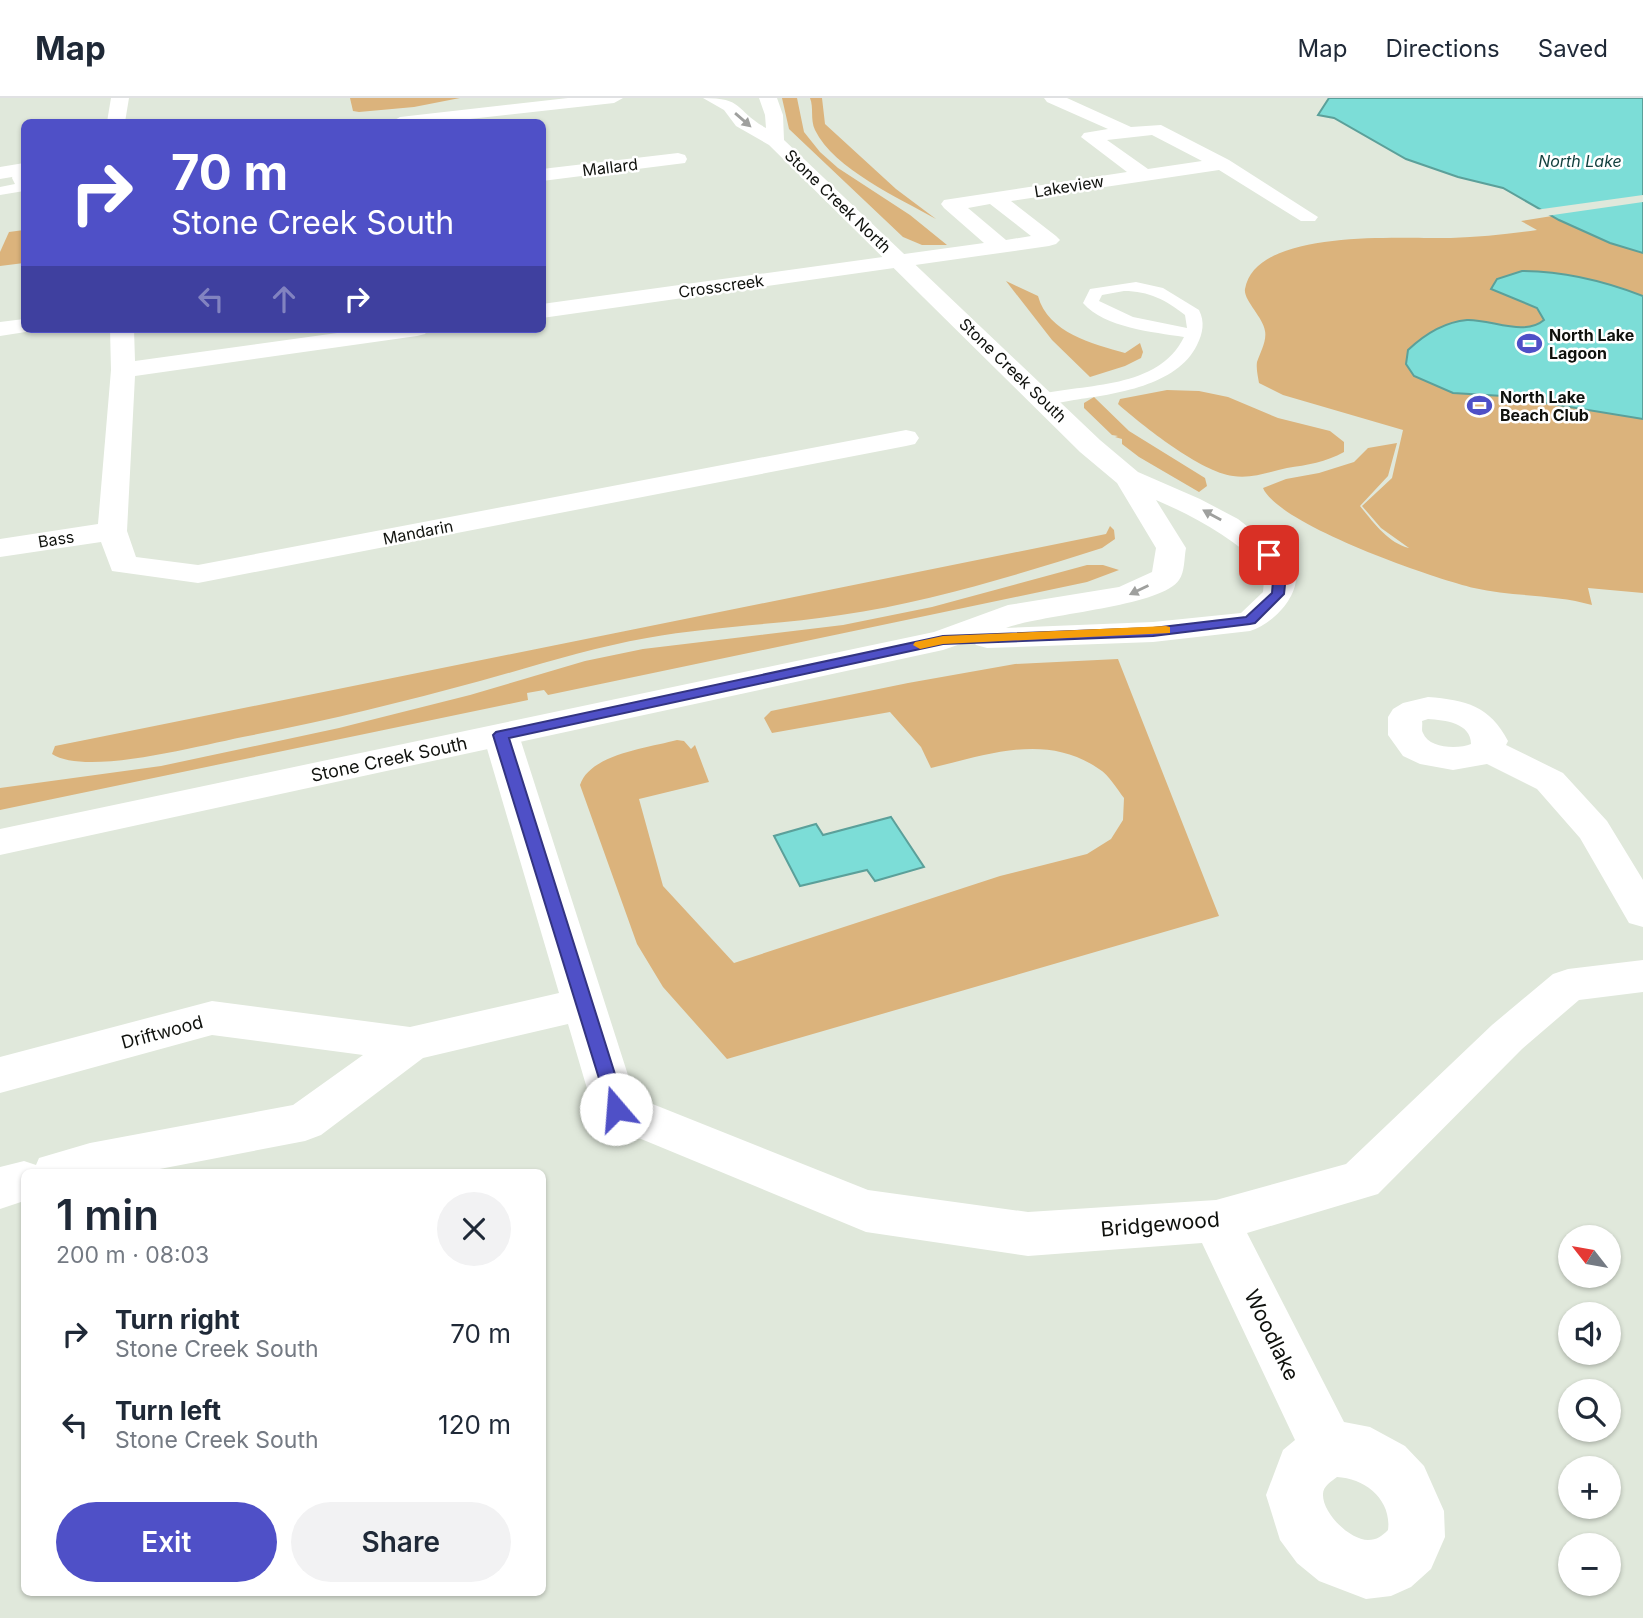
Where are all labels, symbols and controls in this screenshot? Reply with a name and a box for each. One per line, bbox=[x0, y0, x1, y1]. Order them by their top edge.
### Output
text: Map bbox=[35, 28, 106, 68]
text: Map bbox=[1298, 34, 1347, 63]
text: Directions bbox=[1385, 34, 1500, 63]
text: Saved bbox=[1538, 34, 1608, 63]
one-way arrow bbox=[734, 112, 752, 128]
text: 70 m bbox=[171, 143, 288, 202]
street label: Stone Creek North bbox=[781, 145, 895, 257]
icon: right bbox=[56, 147, 147, 238]
water label: North Lake bbox=[1538, 151, 1622, 171]
street label: Mallard bbox=[581, 154, 639, 180]
street label: Lakeview bbox=[1033, 171, 1105, 201]
text: Stone Creek South bbox=[171, 203, 454, 242]
street label: Crosscreek bbox=[677, 270, 765, 302]
icon: left bbox=[192, 280, 230, 318]
icon: ahead bbox=[265, 280, 303, 318]
icon: right bbox=[338, 280, 376, 318]
street label: Stone Creek South bbox=[955, 314, 1071, 426]
place label: North Lake Lagoon bbox=[1549, 325, 1634, 363]
sports icon: North Lake Lagoon bbox=[1515, 330, 1543, 358]
place label: North Lake Beach Club bbox=[1500, 387, 1589, 425]
sports icon: North Lake Beach Club bbox=[1466, 392, 1494, 420]
one-way arrow bbox=[1202, 509, 1222, 521]
street label: Mandarin bbox=[381, 515, 455, 549]
pin bbox=[1239, 525, 1299, 585]
street label: Bass bbox=[36, 526, 76, 552]
icon: arrive bbox=[1250, 536, 1288, 574]
one-way arrow bbox=[1129, 584, 1149, 596]
street label: Stone Creek South bbox=[309, 732, 469, 786]
street label: Driftwood bbox=[119, 1011, 205, 1053]
position arrow bbox=[579, 1072, 653, 1146]
text: 1 min bbox=[56, 1189, 159, 1240]
button: close bbox=[437, 1192, 511, 1266]
street label: Bridgewood bbox=[1099, 1206, 1221, 1242]
north arrow bbox=[1558, 1225, 1620, 1288]
map controls bbox=[1558, 1225, 1621, 1596]
text: 200 m · 08:03 bbox=[56, 1241, 209, 1269]
street label: Woodlake bbox=[1239, 1286, 1305, 1384]
button: sound bbox=[1558, 1302, 1621, 1365]
text: Turn right bbox=[115, 1304, 240, 1335]
icon: right bbox=[56, 1315, 94, 1353]
text: 70 m bbox=[450, 1318, 511, 1349]
text: Stone Creek South bbox=[115, 1335, 319, 1363]
button: search bbox=[1558, 1379, 1621, 1442]
text: Turn left bbox=[115, 1395, 221, 1426]
icon: left bbox=[56, 1406, 94, 1444]
text: 120 m bbox=[438, 1409, 511, 1440]
text: Stone Creek South bbox=[115, 1426, 319, 1454]
button: + bbox=[1558, 1456, 1621, 1519]
button: Exit bbox=[56, 1502, 277, 1582]
button: Share bbox=[291, 1502, 511, 1582]
button: − bbox=[1558, 1533, 1621, 1596]

